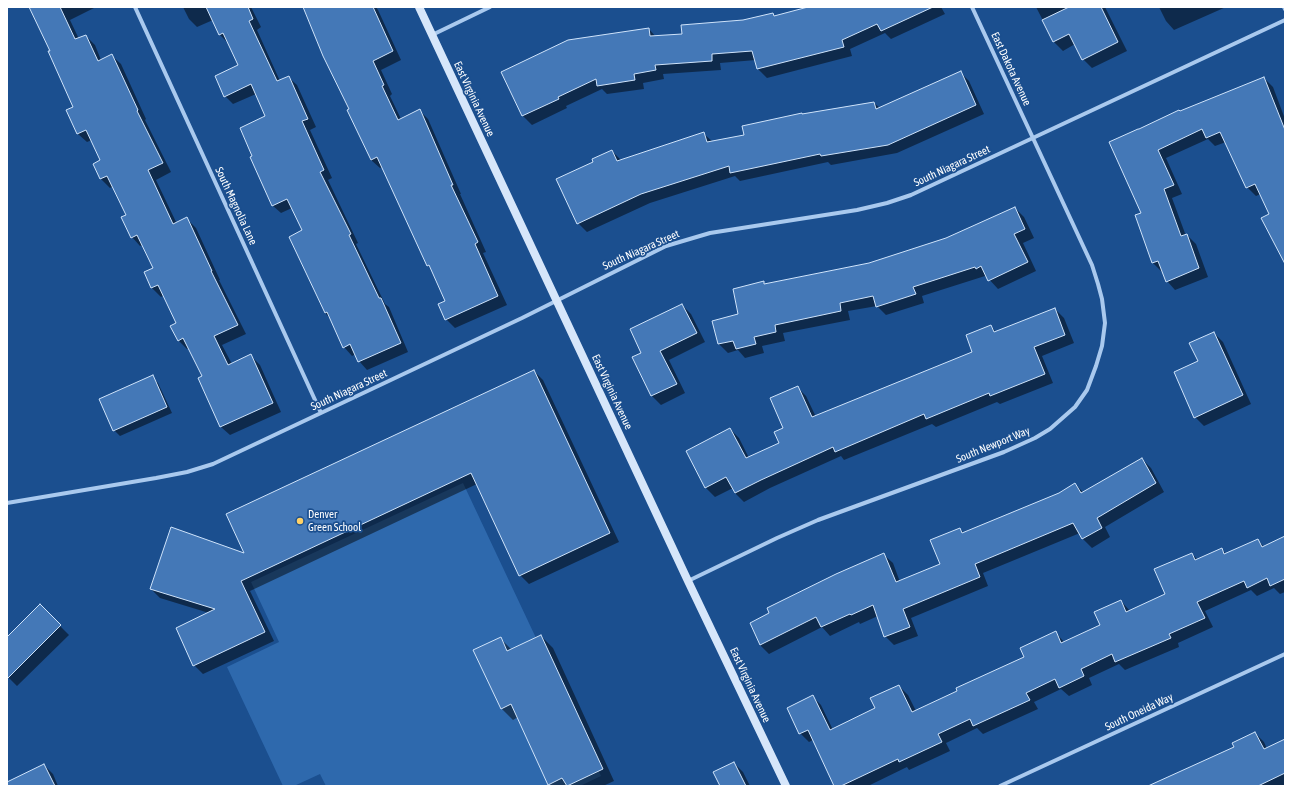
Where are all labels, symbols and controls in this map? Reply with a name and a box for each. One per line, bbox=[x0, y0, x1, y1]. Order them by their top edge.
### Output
street label: East Dakota Avenue bbox=[988, 30, 1034, 108]
street label: East Virginia Avenue bbox=[451, 59, 497, 139]
street label: South Niagara Street bbox=[912, 143, 992, 189]
street label: South Magnolia Lane bbox=[212, 165, 260, 247]
street label: South Niagara Street bbox=[601, 227, 681, 273]
street label: East Virginia Avenue bbox=[589, 352, 635, 432]
street label: South Niagara Street bbox=[309, 367, 389, 413]
street label: South Newport Way bbox=[954, 424, 1032, 466]
place label: Denver Green School bbox=[308, 508, 361, 534]
marker: Denver Green School bbox=[295, 516, 305, 526]
street label: East Virginia Avenue bbox=[727, 645, 773, 725]
street label: South Oneida Way bbox=[1103, 690, 1175, 734]

